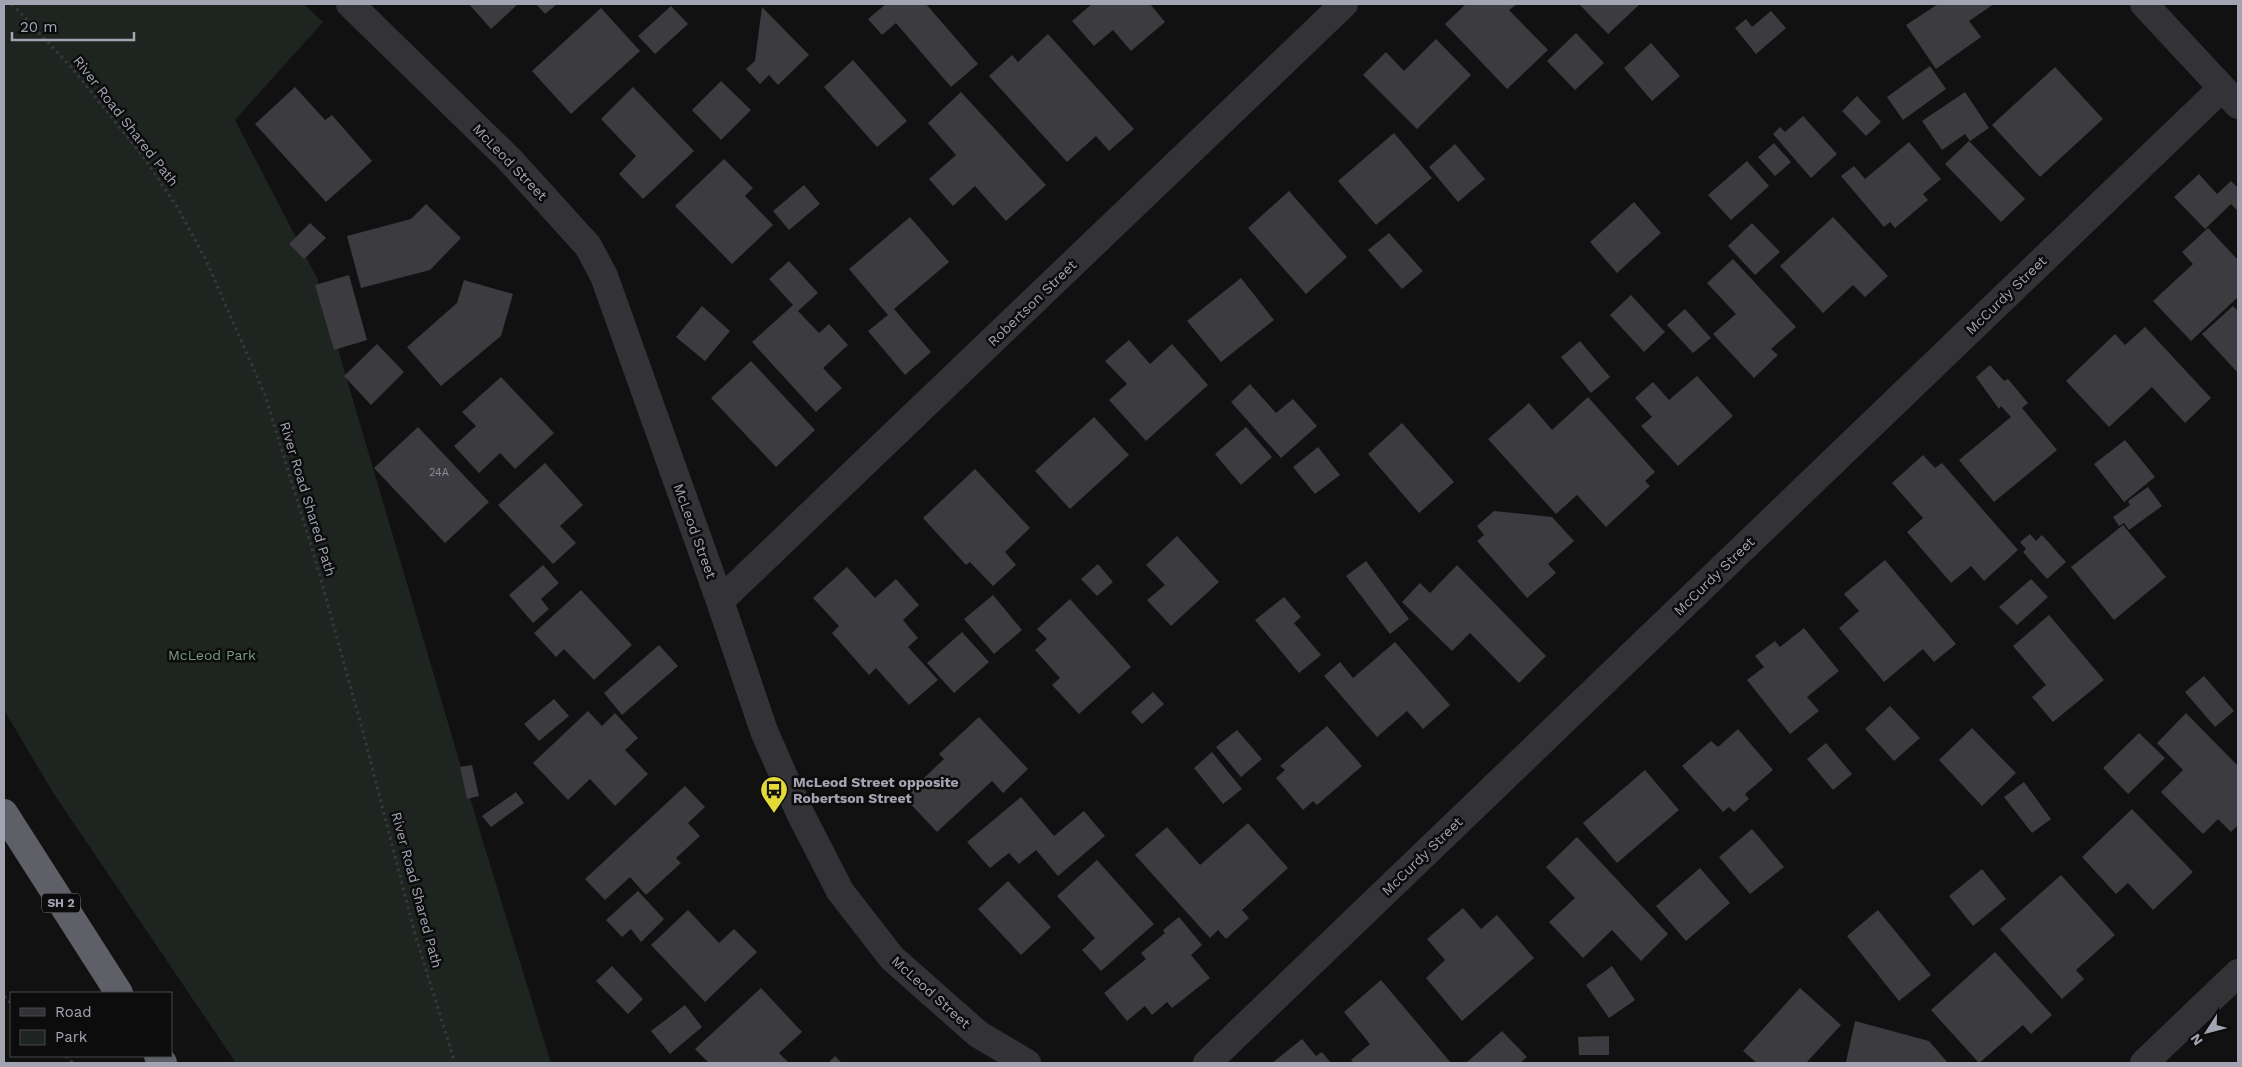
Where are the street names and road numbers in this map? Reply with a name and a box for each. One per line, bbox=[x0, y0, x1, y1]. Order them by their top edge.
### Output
street label: River Road Shared Path bbox=[70, 53, 182, 189]
street label: McLeod Street bbox=[470, 120, 551, 204]
street label: McCurdy Street bbox=[1962, 252, 2050, 338]
street label: Robertson Street bbox=[984, 257, 1080, 349]
street label: River Road Shared Path bbox=[277, 420, 339, 578]
street label: McLeod Street bbox=[670, 481, 720, 581]
street label: McCurdy Street bbox=[1670, 533, 1758, 619]
street label: River Road Shared Path bbox=[388, 810, 446, 970]
street label: McCurdy Street bbox=[1378, 813, 1466, 899]
road number: SH 2 bbox=[42, 894, 80, 912]
street label: McLeod Street bbox=[888, 953, 974, 1031]

